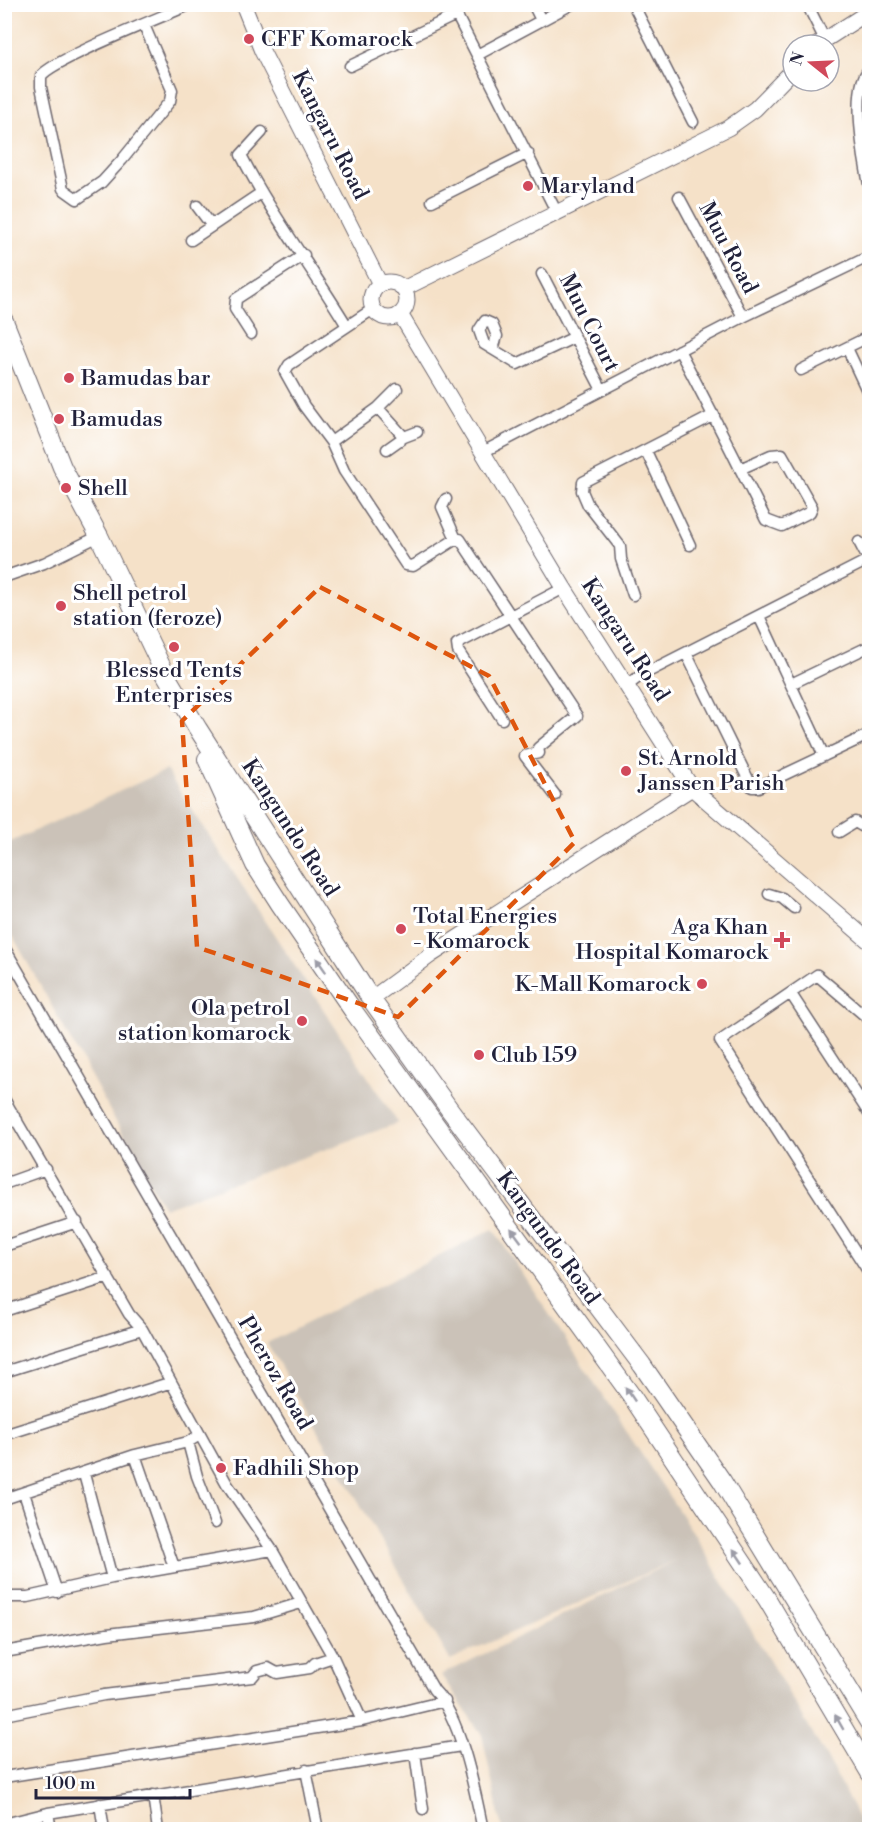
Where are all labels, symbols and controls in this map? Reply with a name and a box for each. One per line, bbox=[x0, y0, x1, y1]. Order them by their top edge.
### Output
place label: CFF Komarock bbox=[261, 26, 414, 53]
marker: CFF Komarock bbox=[242, 32, 256, 46]
north arrow bbox=[781, 33, 841, 93]
text: N bbox=[786, 49, 809, 68]
street label: Kangaru Road bbox=[286, 66, 374, 205]
place label: Maryland bbox=[540, 173, 635, 200]
marker: Maryland bbox=[521, 179, 535, 193]
street label: Muu Road bbox=[693, 197, 764, 299]
street label: Muu Court bbox=[553, 269, 625, 377]
place label: Bamudas bar bbox=[80, 365, 210, 392]
marker: Bamudas bar bbox=[62, 371, 76, 385]
place label: Bamudas bbox=[70, 406, 163, 433]
marker: Bamudas bbox=[52, 412, 66, 426]
place label: Shell bbox=[78, 475, 128, 502]
marker: Shell bbox=[59, 481, 73, 495]
street label: Kangaru Road bbox=[575, 573, 675, 707]
place label: Shell petrol station (feroze) bbox=[73, 580, 223, 632]
marker: Shell petrol station (feroze) bbox=[54, 599, 68, 613]
marker: Blessed Tents Enterprises bbox=[167, 640, 181, 654]
place label: Blessed Tents Enterprises bbox=[105, 657, 242, 709]
place label: St. Arnold Janssen Parish bbox=[637, 745, 785, 797]
street label: Kangundo Road bbox=[235, 754, 345, 902]
marker: St. Arnold Janssen Parish bbox=[619, 764, 633, 778]
place label: Total Energies - Komarock bbox=[413, 903, 557, 955]
place label: Aga Khan Hospital Komarock bbox=[576, 914, 770, 966]
marker: Total Energies - Komarock bbox=[394, 922, 408, 936]
marker: Aga Khan Hospital Komarock bbox=[773, 931, 791, 949]
one-way arrow bbox=[315, 957, 327, 973]
place label: K-Mall Komarock bbox=[515, 971, 692, 998]
marker: K-Mall Komarock bbox=[695, 977, 709, 991]
place label: Ola petrol station komarock bbox=[118, 995, 292, 1047]
marker: Ola petrol station komarock bbox=[295, 1014, 309, 1028]
place label: Club 159 bbox=[491, 1042, 577, 1069]
marker: Club 159 bbox=[472, 1048, 486, 1062]
street label: Kangundo Road bbox=[490, 1166, 606, 1311]
one-way arrow bbox=[510, 1227, 523, 1243]
street label: Pheroz Road bbox=[232, 1311, 319, 1435]
one-way arrow bbox=[624, 1386, 636, 1402]
place label: Fadhili Shop bbox=[233, 1455, 359, 1482]
marker: Fadhili Shop bbox=[214, 1461, 228, 1475]
one-way arrow bbox=[732, 1548, 744, 1564]
one-way arrow bbox=[834, 1714, 845, 1730]
scale bar bbox=[36, 1762, 190, 1800]
text: 100 m bbox=[45, 1772, 96, 1795]

